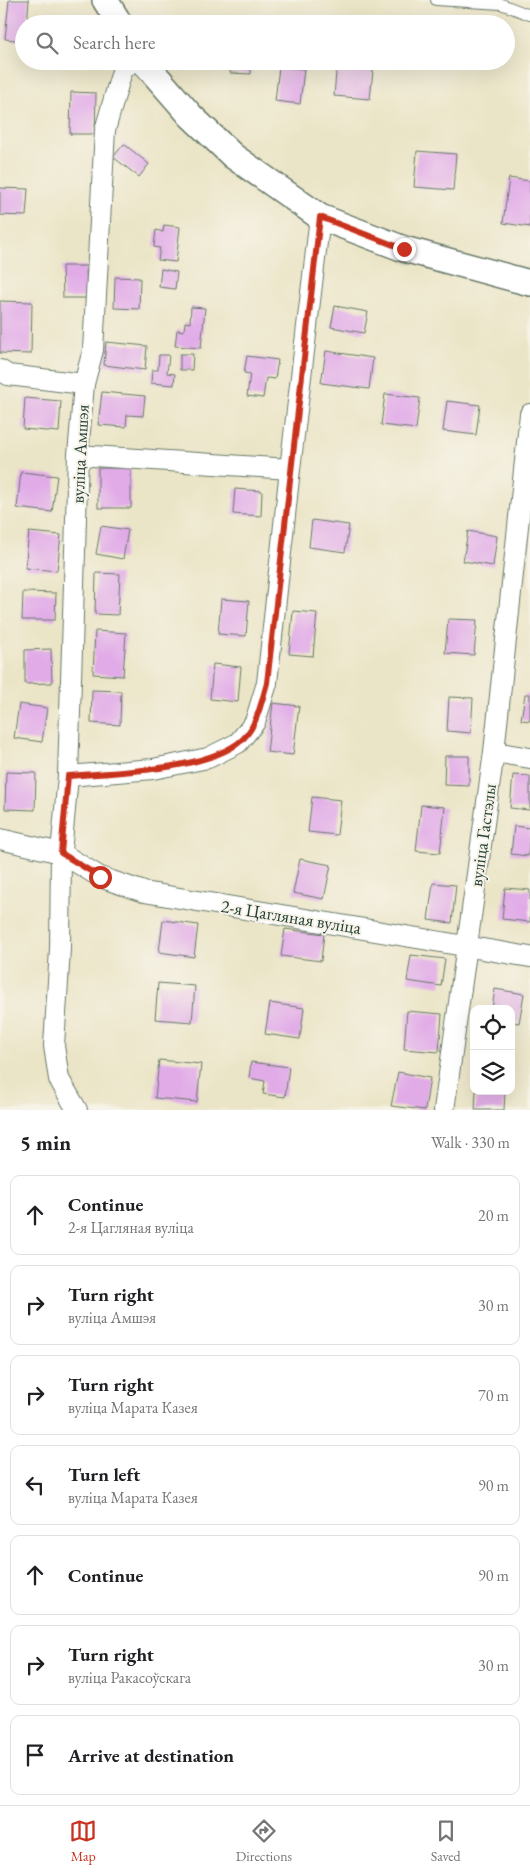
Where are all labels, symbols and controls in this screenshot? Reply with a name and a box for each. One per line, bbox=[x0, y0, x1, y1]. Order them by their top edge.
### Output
search box bbox=[15, 15, 515, 70]
icon: search bbox=[33, 29, 61, 57]
text: Search here bbox=[73, 30, 155, 55]
route end bbox=[393, 238, 416, 261]
street label: вуліца Амшэя bbox=[65, 404, 94, 504]
street label: вуліца Гастэлы bbox=[464, 782, 501, 888]
route start bbox=[89, 866, 112, 889]
street label: 2-я Цагляная вуліца bbox=[219, 894, 364, 939]
map controls bbox=[470, 1005, 515, 1095]
button: locate bbox=[470, 1005, 515, 1050]
button: layers bbox=[470, 1050, 515, 1095]
text: 5 min bbox=[20, 1129, 71, 1156]
text: Walk · 330 m bbox=[431, 1132, 510, 1153]
text: Continue bbox=[68, 1192, 143, 1217]
icon: ahead bbox=[21, 1201, 49, 1229]
text: 20 m bbox=[478, 1205, 509, 1226]
text: 2-я Цагляная вуліца bbox=[68, 1217, 194, 1238]
text: Turn right bbox=[68, 1282, 154, 1307]
icon: right bbox=[21, 1291, 49, 1319]
text: 30 m bbox=[478, 1295, 509, 1316]
text: вуліца Амшэя bbox=[68, 1307, 156, 1328]
text: Turn right bbox=[68, 1372, 154, 1397]
icon: right bbox=[21, 1381, 49, 1409]
text: 70 m bbox=[478, 1385, 509, 1406]
text: вуліца Марата Казея bbox=[68, 1397, 198, 1418]
text: Turn left bbox=[68, 1462, 140, 1487]
icon: left bbox=[21, 1471, 49, 1499]
text: 90 m bbox=[478, 1475, 509, 1496]
text: вуліца Марата Казея bbox=[68, 1487, 198, 1508]
icon: ahead bbox=[21, 1561, 49, 1589]
text: Continue bbox=[68, 1563, 143, 1588]
text: 90 m bbox=[478, 1565, 509, 1586]
text: Turn right bbox=[68, 1642, 154, 1667]
icon: right bbox=[21, 1651, 49, 1679]
text: 30 m bbox=[478, 1655, 509, 1676]
text: вуліца Ракасоўскага bbox=[68, 1667, 191, 1688]
icon: arrive bbox=[21, 1741, 49, 1769]
text: Arrive at destination bbox=[68, 1743, 234, 1768]
tab: Map bbox=[69, 1817, 97, 1865]
tab: Directions bbox=[236, 1817, 292, 1865]
tab: Saved bbox=[431, 1817, 461, 1865]

